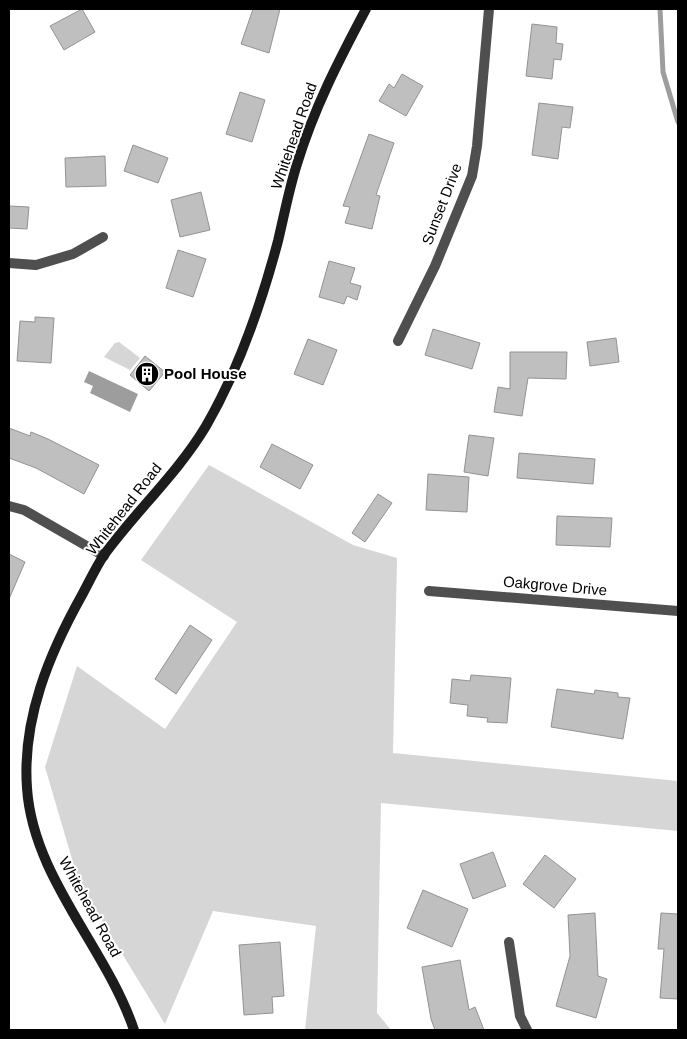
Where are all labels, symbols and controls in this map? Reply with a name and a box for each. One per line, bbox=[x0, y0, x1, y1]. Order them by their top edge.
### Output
street label: Whitehead Road bbox=[267, 80, 320, 191]
street label: Sunset Drive bbox=[418, 161, 465, 247]
building icon: Pool House bbox=[134, 361, 160, 387]
place label: Pool House bbox=[164, 365, 247, 382]
street label: Whitehead Road bbox=[83, 459, 165, 558]
street label: Oakgrove Drive bbox=[502, 572, 608, 599]
street label: Whitehead Road bbox=[56, 854, 125, 960]

